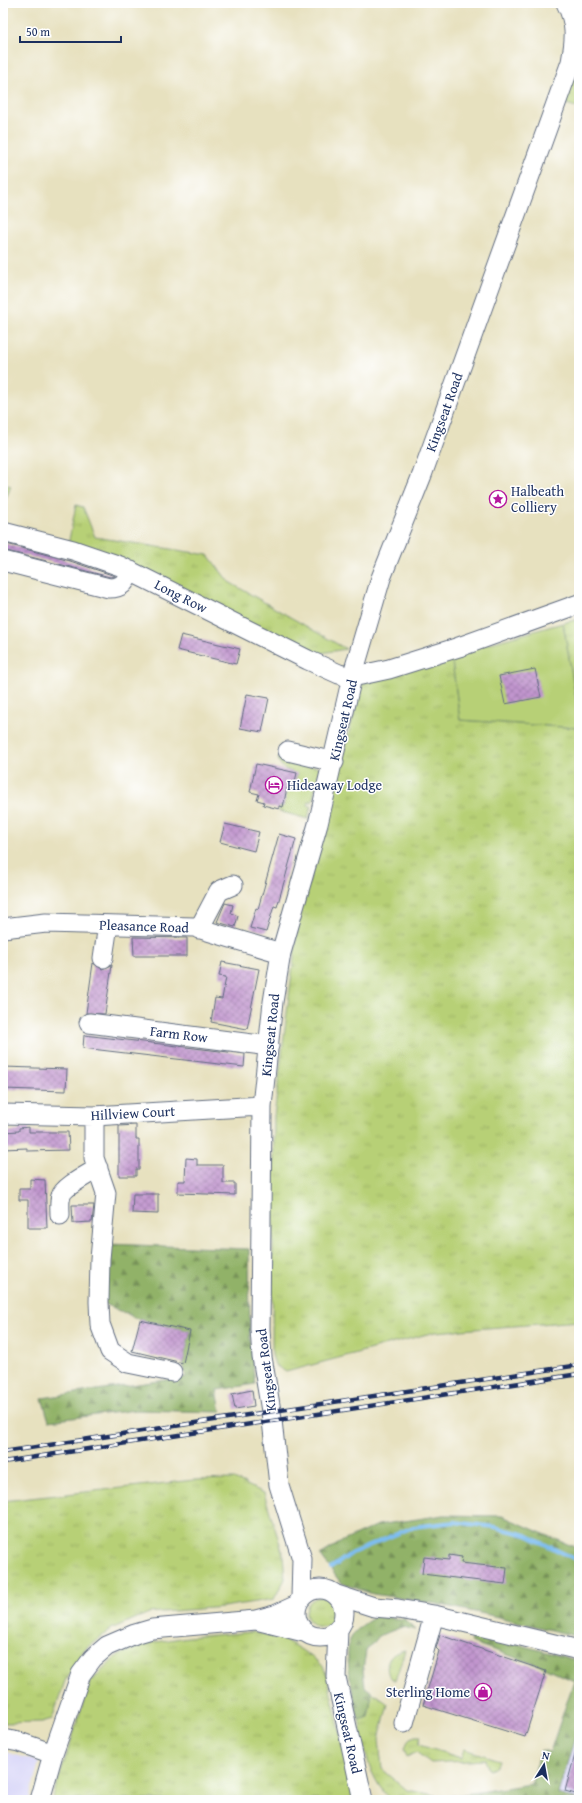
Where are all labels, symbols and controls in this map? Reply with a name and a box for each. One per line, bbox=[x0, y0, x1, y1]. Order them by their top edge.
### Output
scale bar bbox=[20, 18, 121, 44]
text: 50 m bbox=[26, 23, 50, 40]
street label: Kingseat Road bbox=[420, 369, 468, 454]
place label: Halbeath Colliery bbox=[511, 481, 564, 517]
place icon: Halbeath Colliery bbox=[488, 489, 508, 509]
street label: Long Row bbox=[151, 574, 211, 618]
street label: Kingseat Road bbox=[324, 677, 362, 763]
hotel icon: Hideaway Lodge bbox=[264, 775, 284, 795]
place label: Hideaway Lodge bbox=[287, 775, 382, 795]
street label: Pleasance Road bbox=[99, 914, 190, 938]
street label: Kingseat Road bbox=[256, 992, 284, 1077]
street label: Farm Row bbox=[149, 1021, 209, 1047]
street label: Hillview Court bbox=[90, 1101, 176, 1125]
street label: Kingseat Road bbox=[251, 1327, 281, 1412]
place label: Sterling Home bbox=[386, 1682, 470, 1702]
shop icon: Sterling Home bbox=[473, 1682, 493, 1702]
street label: Kingseat Road bbox=[329, 1690, 367, 1776]
north arrow bbox=[524, 1745, 564, 1785]
text: N bbox=[541, 1747, 552, 1764]

